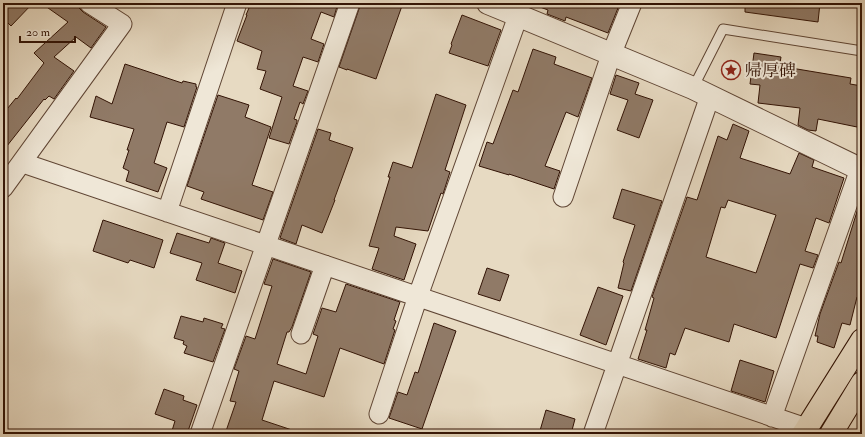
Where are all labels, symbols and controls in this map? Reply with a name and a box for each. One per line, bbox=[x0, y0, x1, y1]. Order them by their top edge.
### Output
scale bar bbox=[20, 18, 75, 44]
text: 20 m bbox=[26, 25, 51, 40]
place icon: 帰厚碑 bbox=[720, 59, 742, 81]
place label: 帰厚碑 bbox=[745, 60, 796, 81]

